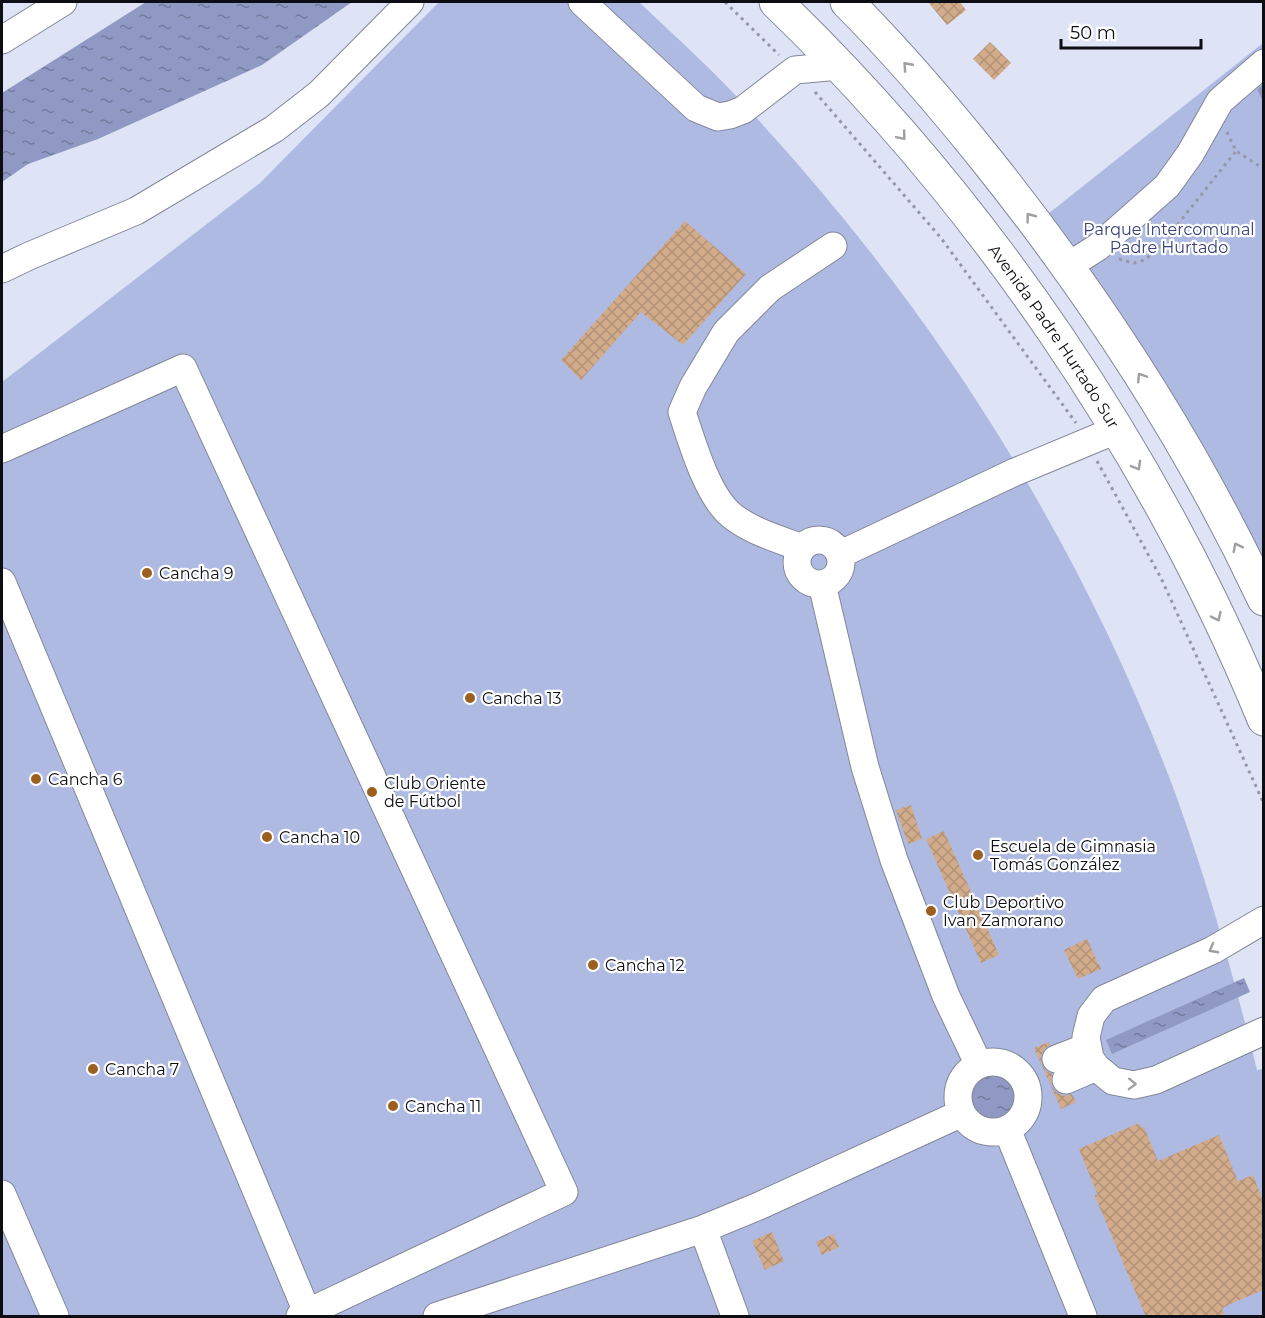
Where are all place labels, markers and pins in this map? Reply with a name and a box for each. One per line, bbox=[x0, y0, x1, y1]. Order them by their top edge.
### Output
place label: Cancha 9 bbox=[159, 564, 234, 583]
marker: Cancha 9 bbox=[140, 566, 154, 580]
place label: Cancha 13 bbox=[482, 689, 562, 708]
marker: Cancha 13 bbox=[463, 691, 477, 705]
place label: Cancha 6 bbox=[48, 770, 123, 789]
marker: Cancha 6 bbox=[29, 772, 43, 786]
place label: Club Oriente de Fútbol bbox=[384, 774, 486, 811]
marker: Club Oriente de Fútbol bbox=[365, 785, 379, 799]
place label: Cancha 10 bbox=[279, 828, 360, 847]
marker: Cancha 10 bbox=[260, 830, 274, 844]
place label: Escuela de Gimnasia Tomás González bbox=[990, 837, 1156, 874]
marker: Escuela de Gimnasia Tomás González bbox=[971, 848, 985, 862]
place label: Club Deportivo Ivan Zamorano bbox=[943, 893, 1064, 930]
marker: Club Deportivo Ivan Zamorano bbox=[924, 904, 938, 918]
place label: Cancha 12 bbox=[605, 956, 685, 975]
marker: Cancha 12 bbox=[586, 958, 600, 972]
place label: Cancha 7 bbox=[105, 1060, 179, 1079]
marker: Cancha 7 bbox=[86, 1062, 100, 1076]
place label: Cancha 11 bbox=[405, 1097, 481, 1116]
marker: Cancha 11 bbox=[386, 1099, 400, 1113]

